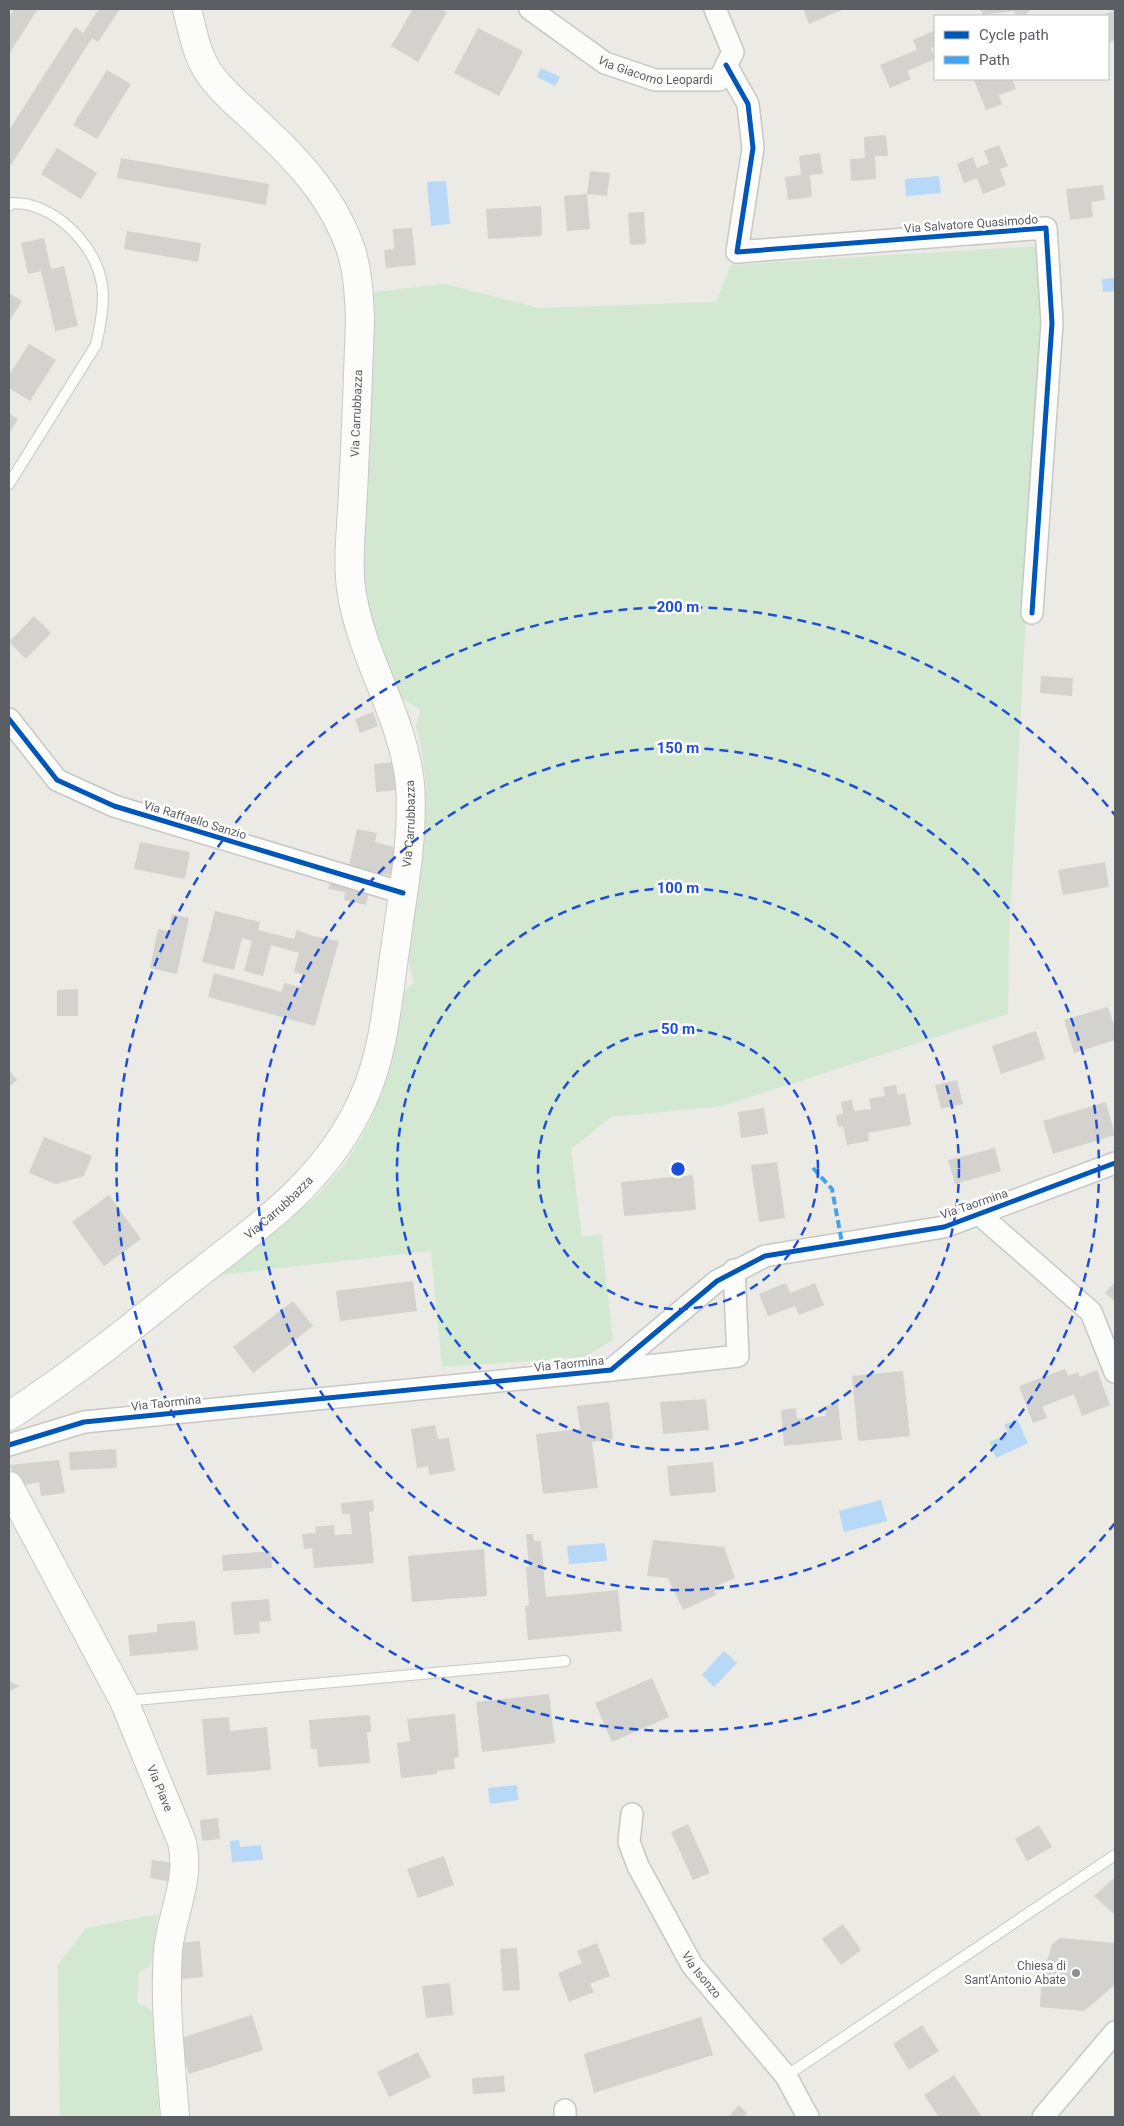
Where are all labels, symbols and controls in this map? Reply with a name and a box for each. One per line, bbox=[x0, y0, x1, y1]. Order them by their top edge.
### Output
legend bbox=[934, 15, 1109, 80]
text: Cycle path bbox=[979, 26, 1049, 44]
text: Path bbox=[979, 51, 1010, 69]
street label: Via Giacomo Leopardi bbox=[595, 53, 713, 87]
street label: Via Salvatore Quasimodo bbox=[904, 212, 1039, 236]
street label: Via Carrubbazza bbox=[348, 369, 365, 457]
text: 200 m bbox=[657, 598, 699, 616]
text: 150 m bbox=[657, 739, 699, 757]
street label: Via Carrubbazza bbox=[400, 779, 418, 868]
street label: Via Raffaello Sanzio bbox=[142, 798, 248, 842]
text: 100 m bbox=[657, 879, 699, 897]
text: 50 m bbox=[661, 1020, 695, 1038]
centre of rings bbox=[669, 1160, 687, 1178]
street label: Via Carrubbazza bbox=[242, 1173, 316, 1242]
street label: Via Taormina bbox=[938, 1186, 1010, 1222]
street label: Via Taormina bbox=[533, 1353, 605, 1375]
street label: Via Taormina bbox=[130, 1392, 202, 1414]
street label: Via Piave bbox=[144, 1763, 176, 1813]
street label: Via Isonzo bbox=[679, 1949, 724, 2001]
place label: Chiesa di Sant'Antonio Abate bbox=[965, 1959, 1066, 1987]
marker: Chiesa di Sant'Antonio Abate bbox=[1070, 1967, 1082, 1979]

